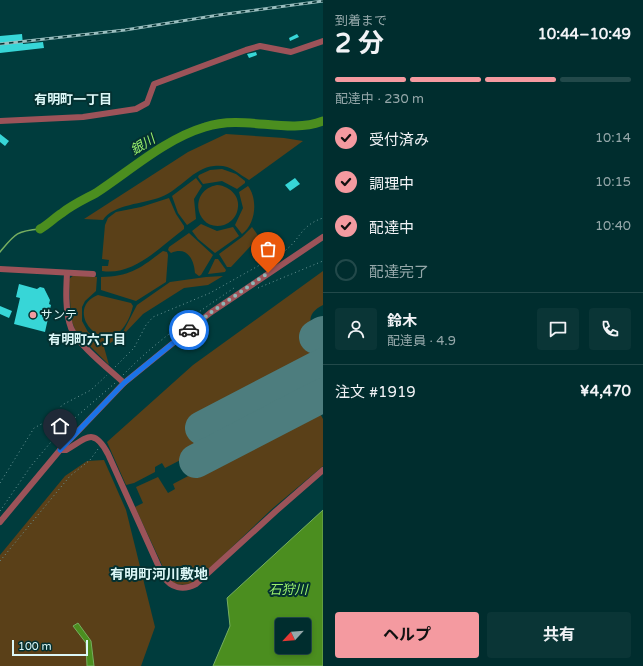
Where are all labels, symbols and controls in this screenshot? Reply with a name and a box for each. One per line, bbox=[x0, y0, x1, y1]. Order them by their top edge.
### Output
text: 到着まで bbox=[335, 13, 387, 29]
text: 10:44–10:49 bbox=[537, 25, 631, 43]
text: 2 分 bbox=[335, 28, 384, 59]
text: 配達中 · 230 m bbox=[335, 91, 424, 107]
district label: 有明町一丁目 bbox=[34, 92, 112, 108]
icon: check bbox=[335, 127, 357, 149]
water label: 銀川 bbox=[128, 130, 160, 159]
text: 10:14 bbox=[595, 130, 631, 146]
text: 受付済み bbox=[369, 131, 429, 149]
icon: check bbox=[335, 171, 357, 193]
text: 10:15 bbox=[595, 174, 631, 190]
text: 調理中 bbox=[369, 175, 414, 193]
icon: check bbox=[335, 215, 357, 237]
text: 10:40 bbox=[595, 218, 631, 234]
text: 配達中 bbox=[369, 219, 414, 237]
pin bbox=[251, 232, 285, 273]
icon: bag bbox=[257, 238, 279, 260]
text: 配達完了 bbox=[369, 263, 429, 281]
place label: サンテ bbox=[41, 308, 77, 322]
button: person bbox=[335, 308, 377, 350]
button: chat bbox=[537, 308, 579, 350]
button: phone bbox=[589, 308, 631, 350]
marker: サンテ bbox=[28, 310, 38, 320]
courier bbox=[169, 310, 209, 350]
text: 鈴木 bbox=[387, 312, 417, 330]
icon: car bbox=[178, 319, 200, 341]
district label: 有明町六丁目 bbox=[48, 332, 126, 348]
text: 配達員 · 4.9 bbox=[387, 333, 456, 349]
text: ¥4,470 bbox=[580, 382, 631, 400]
text: 注文 #1919 bbox=[335, 383, 416, 401]
pin bbox=[43, 409, 77, 450]
icon: home bbox=[49, 415, 71, 437]
district label: 有明町河川敷地 bbox=[110, 566, 208, 583]
water label: 石狩川 bbox=[268, 582, 309, 598]
button: ヘルプ bbox=[335, 612, 479, 658]
button: 共有 bbox=[487, 612, 631, 658]
north arrow bbox=[275, 618, 311, 654]
map controls bbox=[275, 618, 311, 654]
scale bar bbox=[12, 638, 88, 657]
text: 100 m bbox=[18, 640, 52, 653]

